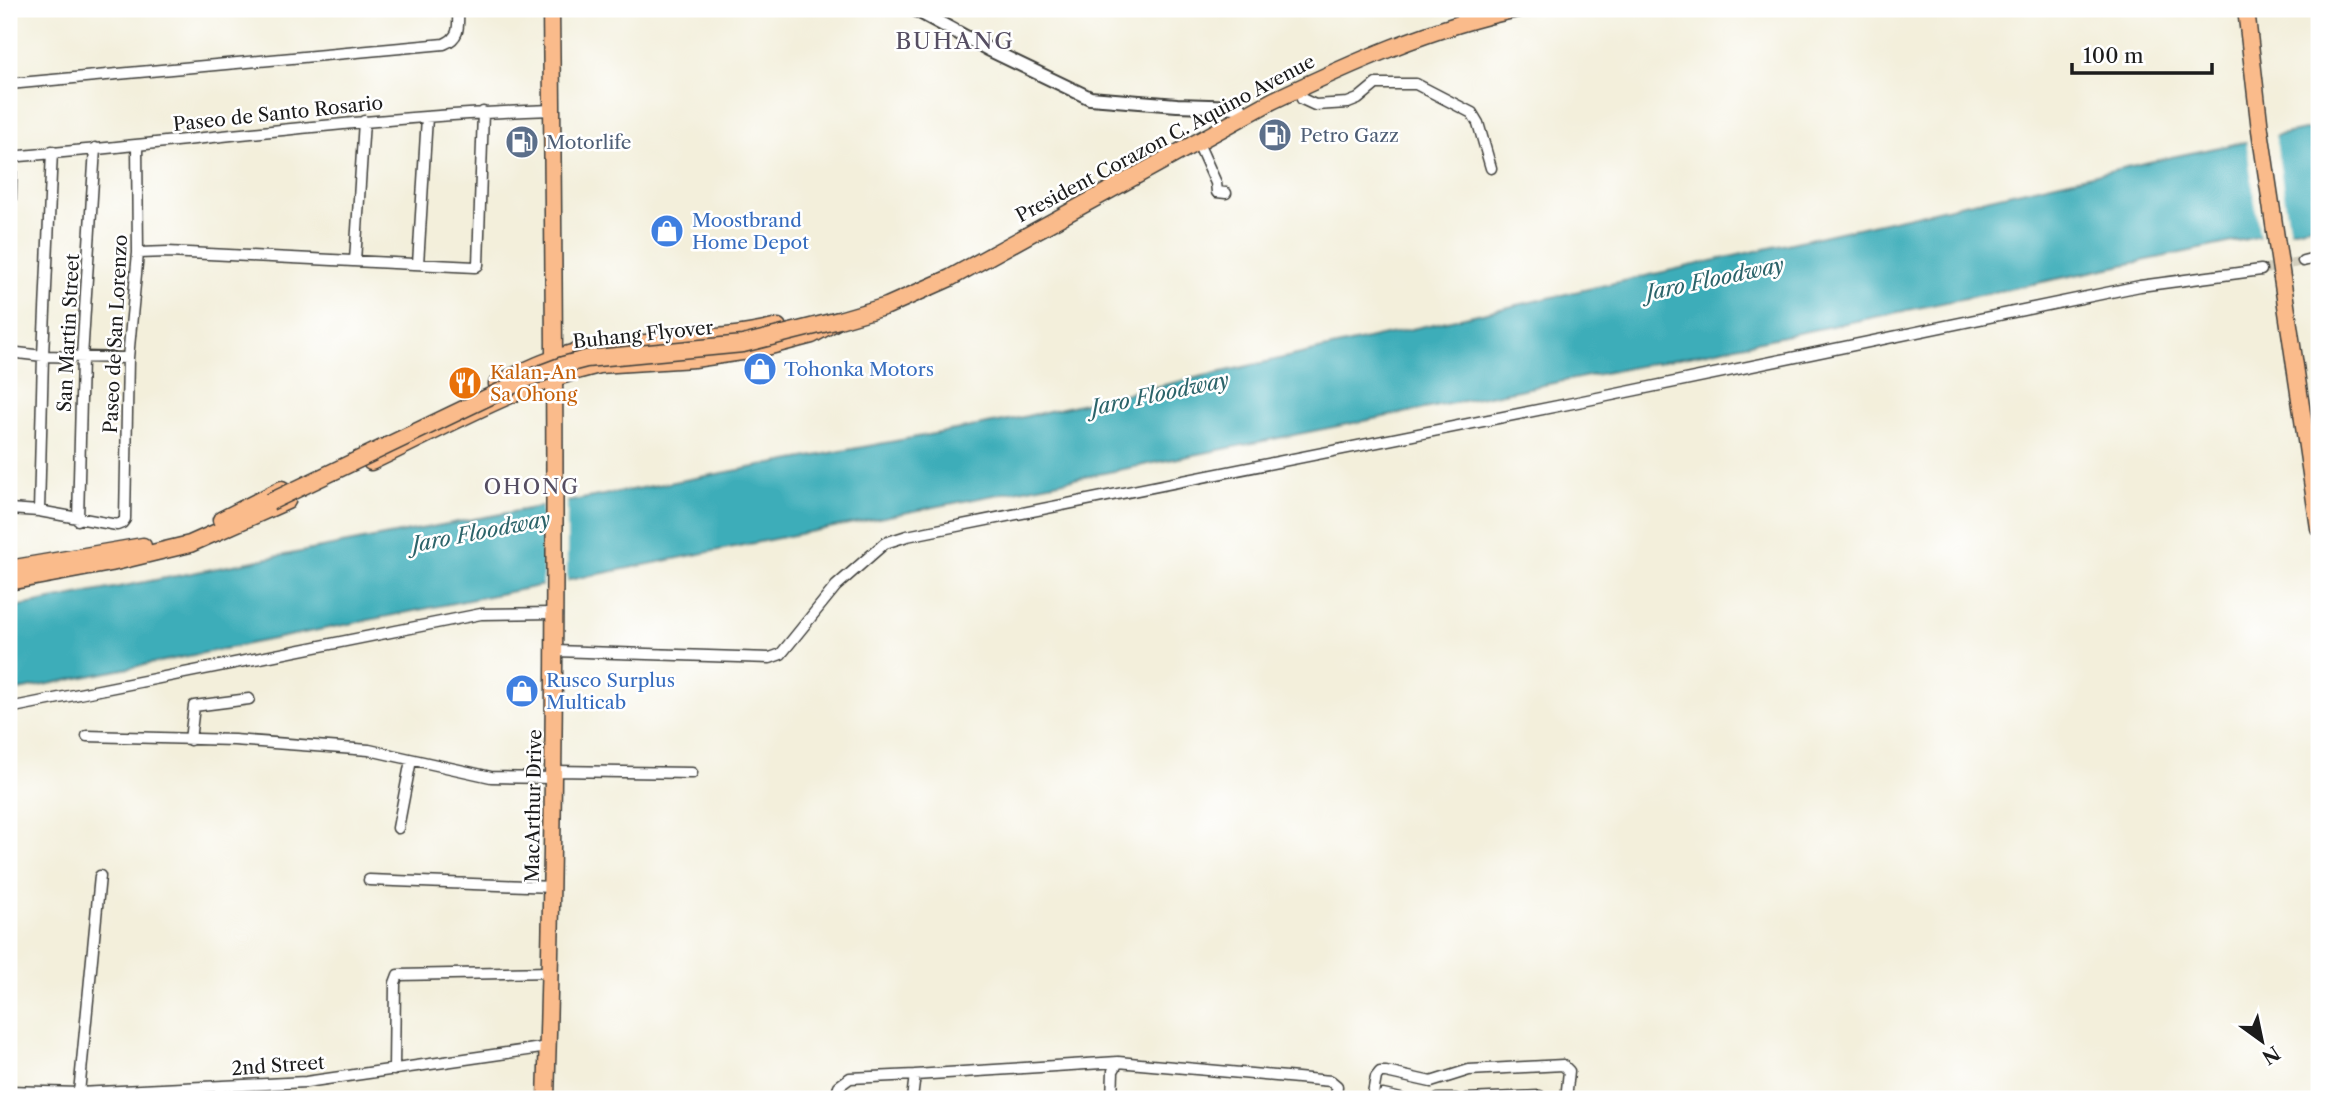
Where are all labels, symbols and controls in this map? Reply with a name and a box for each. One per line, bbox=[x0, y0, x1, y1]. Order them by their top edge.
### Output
district label: BUHANG bbox=[895, 27, 1015, 55]
scale bar bbox=[2072, 32, 2212, 76]
text: 100 m bbox=[2083, 43, 2144, 68]
street label: President Corazon C. Aquino Avenue bbox=[1012, 50, 1319, 227]
street label: Paseo de Santo Rosario bbox=[172, 91, 384, 136]
fuel station icon: Petro Gazz bbox=[1256, 116, 1294, 154]
fuel station icon: Motorlife bbox=[503, 123, 541, 161]
place label: Petro Gazz bbox=[1300, 124, 1399, 147]
place label: Motorlife bbox=[546, 131, 631, 154]
place label: Moostbrand Home Depot bbox=[692, 209, 809, 254]
shop icon: Moostbrand Home Depot bbox=[648, 212, 686, 250]
street label: Paseo de San Lorenzo bbox=[99, 234, 132, 434]
water label: Jaro Floodway bbox=[1637, 252, 1787, 307]
street label: San Martin Street bbox=[53, 253, 84, 413]
street label: Buhang Flyover bbox=[572, 316, 714, 353]
shop icon: Tohonka Motors bbox=[741, 350, 779, 388]
place label: Tohonka Motors bbox=[784, 358, 934, 381]
place label: Kalan-An Sa Ohong bbox=[490, 361, 578, 406]
restaurant icon: Kalan-An Sa Ohong bbox=[446, 364, 484, 402]
water label: Jaro Floodway bbox=[1082, 367, 1232, 422]
district label: OHONG bbox=[484, 474, 580, 499]
water label: Jaro Floodway bbox=[403, 506, 553, 558]
place label: Rusco Surplus Multicab bbox=[546, 669, 675, 714]
shop icon: Rusco Surplus Multicab bbox=[503, 672, 541, 710]
street label: MacArthur Drive bbox=[521, 729, 546, 883]
north arrow bbox=[2226, 1006, 2296, 1076]
text: N bbox=[2258, 1041, 2284, 1069]
street label: 2nd Street bbox=[231, 1051, 326, 1080]

